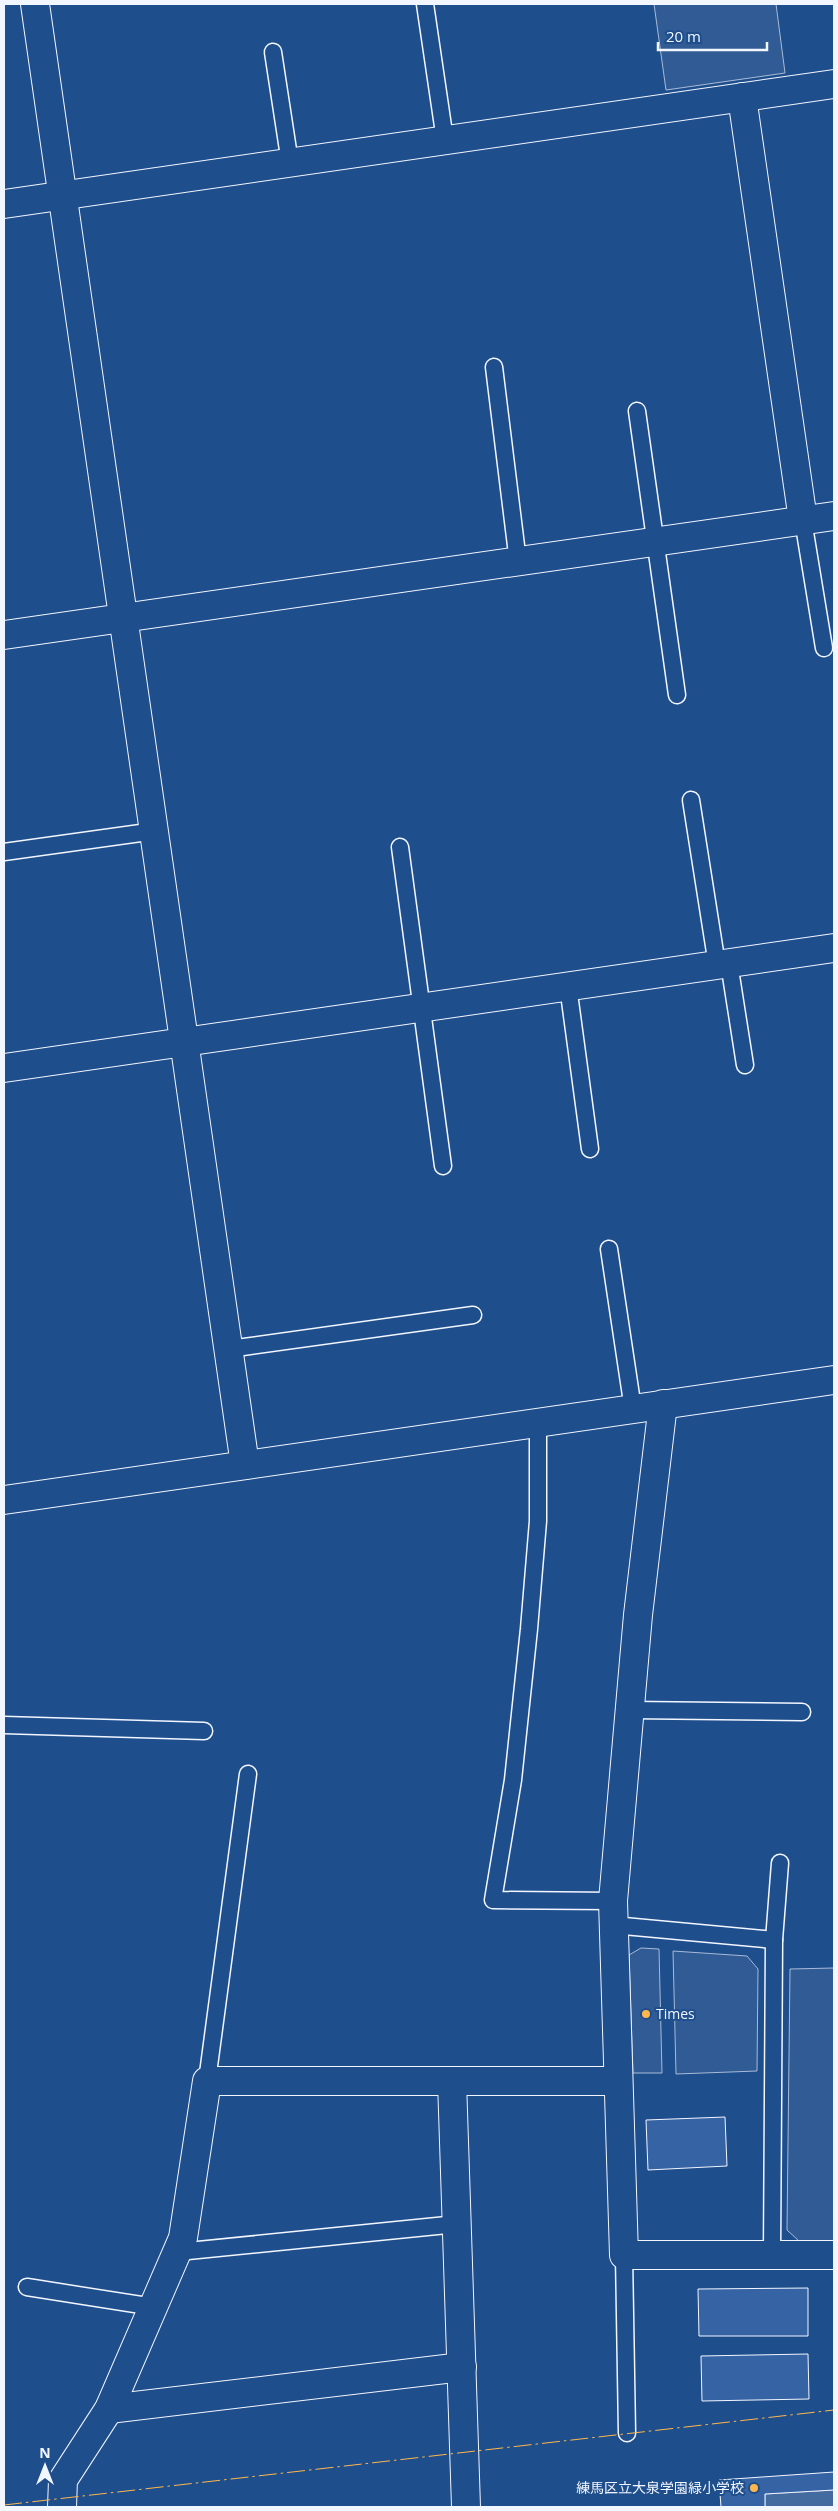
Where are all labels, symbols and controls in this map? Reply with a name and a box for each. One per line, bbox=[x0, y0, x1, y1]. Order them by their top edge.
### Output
scale bar bbox=[658, 20, 767, 52]
text: 20 m bbox=[666, 26, 701, 46]
place label: Times bbox=[656, 2004, 695, 2023]
marker: Times bbox=[640, 2008, 652, 2020]
north arrow bbox=[20, 2441, 70, 2491]
text: N bbox=[39, 2443, 51, 2462]
place label: 練馬区立大泉学園緑小学校 bbox=[576, 2478, 744, 2497]
marker: 練馬区立大泉学園緑小学校 bbox=[748, 2482, 760, 2494]

